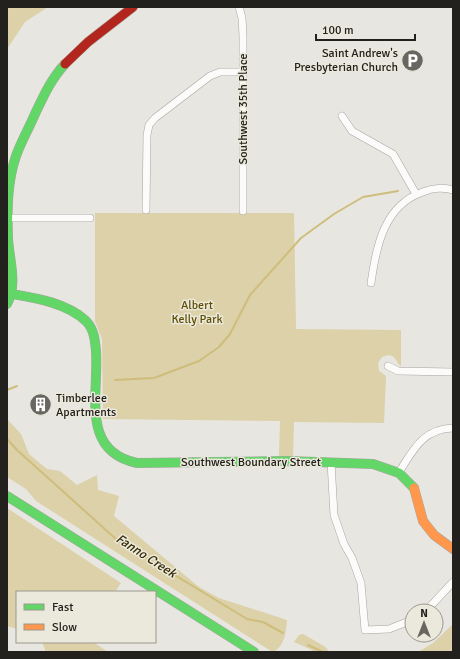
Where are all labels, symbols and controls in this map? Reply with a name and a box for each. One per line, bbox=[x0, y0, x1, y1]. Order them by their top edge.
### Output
scale bar bbox=[316, 16, 415, 42]
text: 100 m bbox=[322, 23, 354, 38]
place label: Saint Andrew's Presbyterian Church bbox=[294, 46, 398, 75]
parking icon: Saint Andrew's Presbyterian Church bbox=[400, 47, 426, 73]
street label: Southwest 35th Place bbox=[236, 54, 251, 164]
park label: Albert Kelly Park bbox=[171, 298, 223, 327]
place label: Timberlee Apartments bbox=[56, 391, 116, 420]
building icon: Timberlee Apartments bbox=[28, 392, 54, 418]
street label: Southwest Boundary Street bbox=[181, 455, 321, 470]
water label: Fanno Creek bbox=[113, 531, 180, 582]
legend bbox=[16, 591, 156, 643]
text: Fast bbox=[52, 600, 73, 615]
north arrow bbox=[404, 603, 444, 643]
text: N bbox=[420, 607, 428, 620]
text: Slow bbox=[52, 620, 77, 635]

